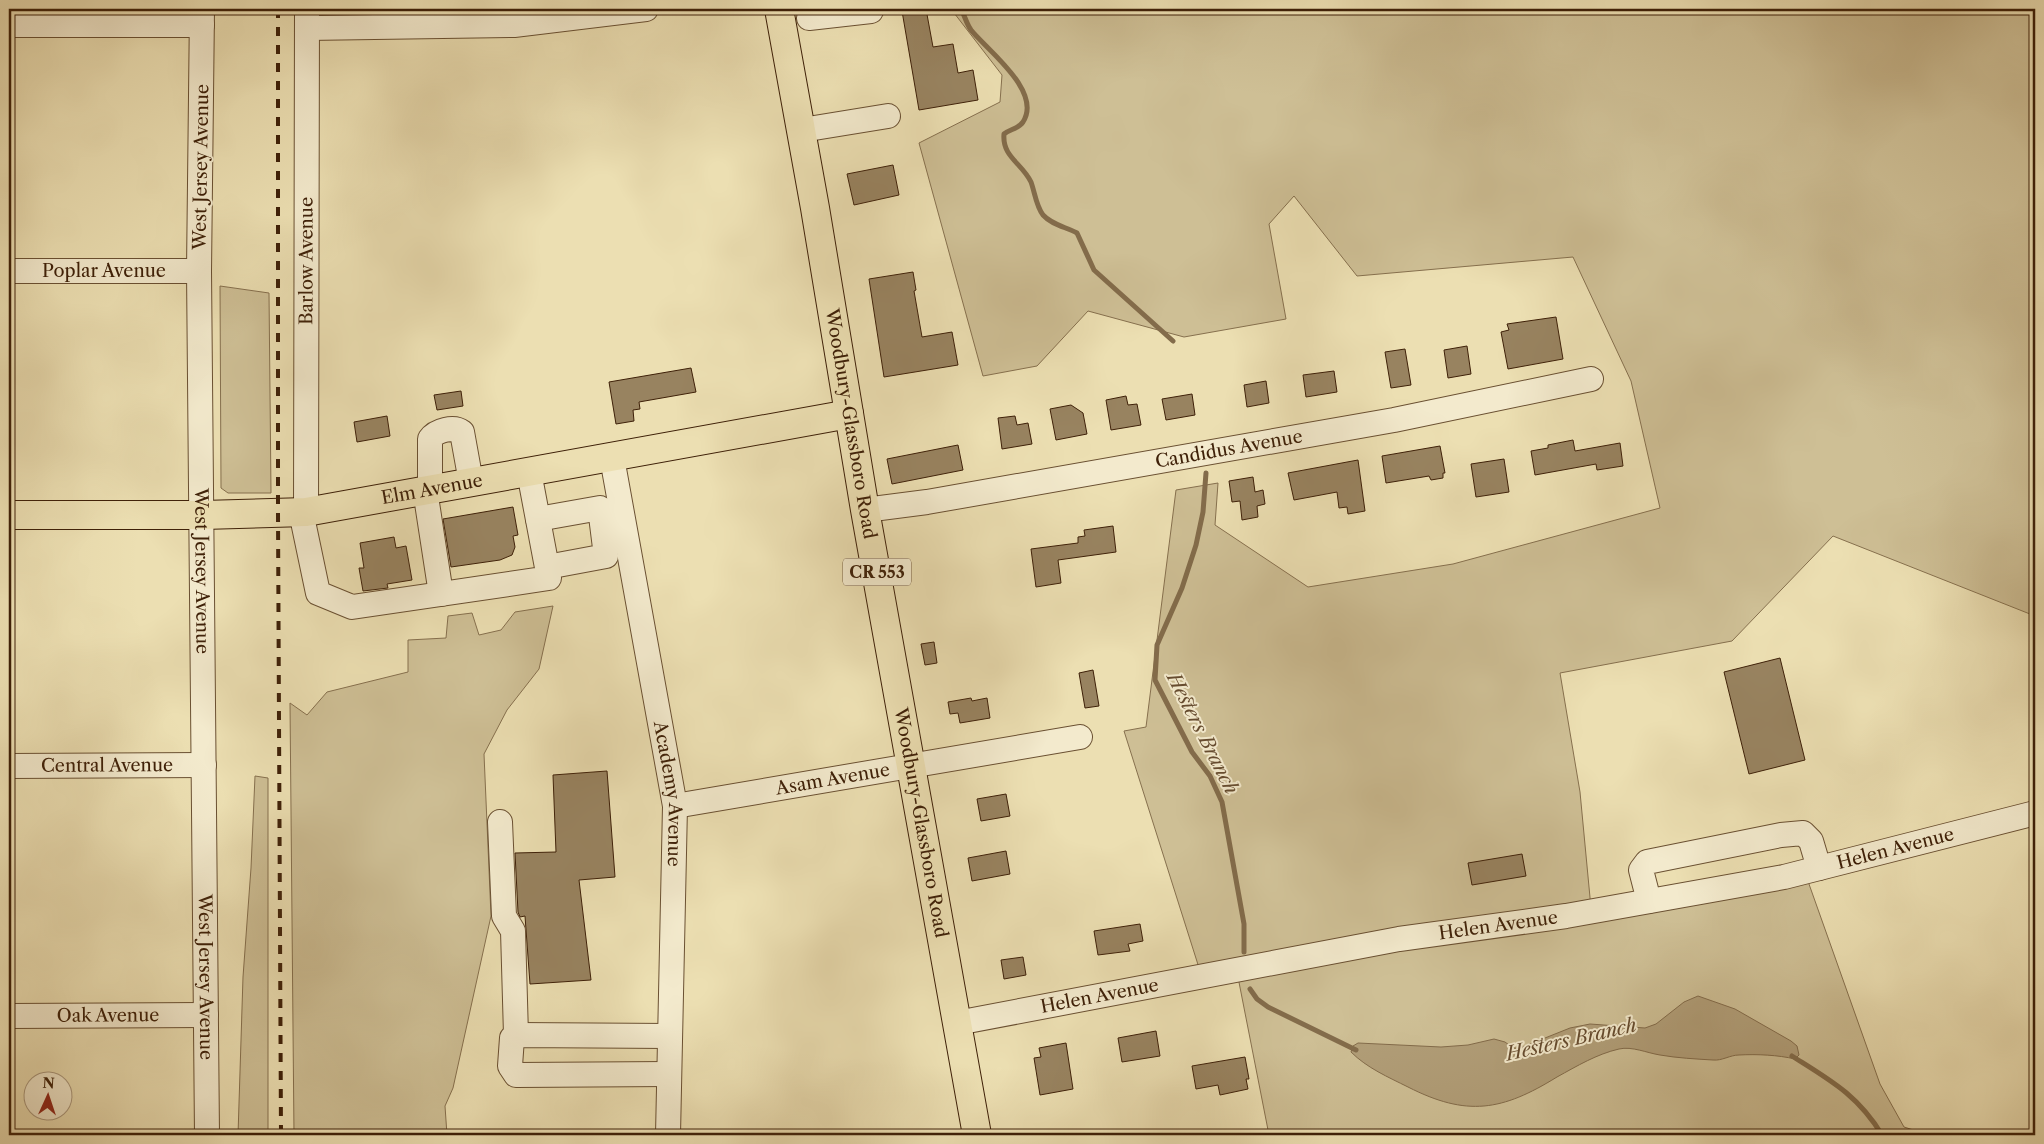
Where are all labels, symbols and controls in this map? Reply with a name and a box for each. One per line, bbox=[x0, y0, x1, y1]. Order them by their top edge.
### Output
street label: West Jersey Avenue bbox=[189, 84, 213, 251]
street label: Barlow Avenue bbox=[295, 197, 318, 325]
street label: Poplar Avenue bbox=[42, 260, 166, 282]
street label: Woodbury-Glassboro Road bbox=[821, 306, 881, 541]
street label: Candidus Avenue bbox=[1154, 425, 1304, 473]
street label: Elm Avenue bbox=[379, 469, 484, 509]
street label: West Jersey Avenue bbox=[190, 487, 214, 654]
road number: CR 553 bbox=[843, 558, 911, 586]
water label: Hesters Branch bbox=[1161, 667, 1243, 798]
street label: Woodbury-Glassboro Road bbox=[889, 705, 952, 939]
street label: Academy Avenue bbox=[649, 718, 686, 867]
street label: Central Avenue bbox=[41, 754, 173, 777]
street label: Asam Avenue bbox=[773, 759, 892, 800]
street label: Helen Avenue bbox=[1835, 823, 1956, 874]
street label: West Jersey Avenue bbox=[194, 893, 217, 1060]
street label: Helen Avenue bbox=[1437, 906, 1559, 944]
street label: Helen Avenue bbox=[1038, 974, 1160, 1018]
street label: Oak Avenue bbox=[57, 1004, 159, 1027]
water label: Hesters Branch bbox=[1502, 1013, 1639, 1066]
north arrow bbox=[22, 1072, 72, 1122]
text: N bbox=[42, 1074, 55, 1092]

